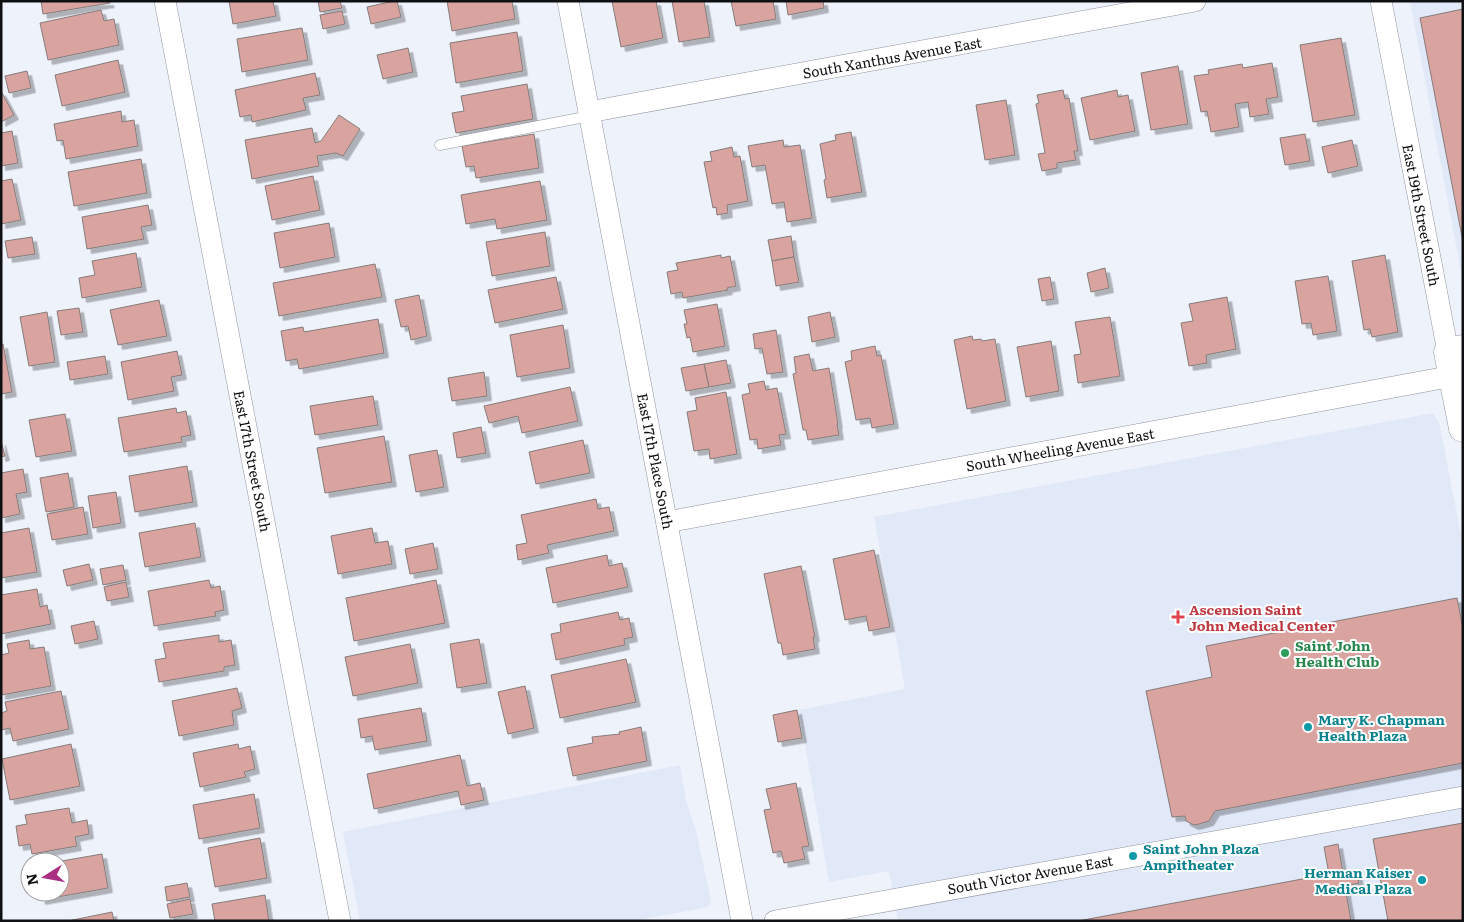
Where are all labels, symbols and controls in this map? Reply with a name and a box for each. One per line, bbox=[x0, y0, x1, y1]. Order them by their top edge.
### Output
street label: South Xanthus Avenue East bbox=[801, 31, 983, 83]
street label: East 19th Street South bbox=[1398, 142, 1446, 288]
street label: East 17th Street South bbox=[229, 388, 277, 534]
street label: East 17th Place South bbox=[633, 391, 679, 531]
street label: South Wheeling Avenue East bbox=[964, 423, 1156, 475]
place label: Ascension Saint John Medical Center bbox=[1189, 599, 1336, 635]
marker: Ascension Saint John Medical Center bbox=[1171, 610, 1185, 624]
place label: Saint John Health Club bbox=[1295, 635, 1379, 671]
marker: Saint John Health Club bbox=[1279, 647, 1291, 659]
place label: Mary K. Chapman Health Plaza bbox=[1318, 709, 1445, 745]
marker: Mary K. Chapman Health Plaza bbox=[1302, 721, 1314, 733]
place label: Saint John Plaza Ampitheater bbox=[1143, 838, 1260, 874]
street label: South Victor Avenue East bbox=[946, 850, 1115, 898]
marker: Saint John Plaza Ampitheater bbox=[1127, 850, 1139, 862]
north arrow bbox=[20, 852, 70, 902]
place label: Herman Kaiser Medical Plaza bbox=[1304, 862, 1413, 898]
text: N bbox=[20, 872, 42, 887]
marker: Herman Kaiser Medical Plaza bbox=[1416, 874, 1428, 886]

